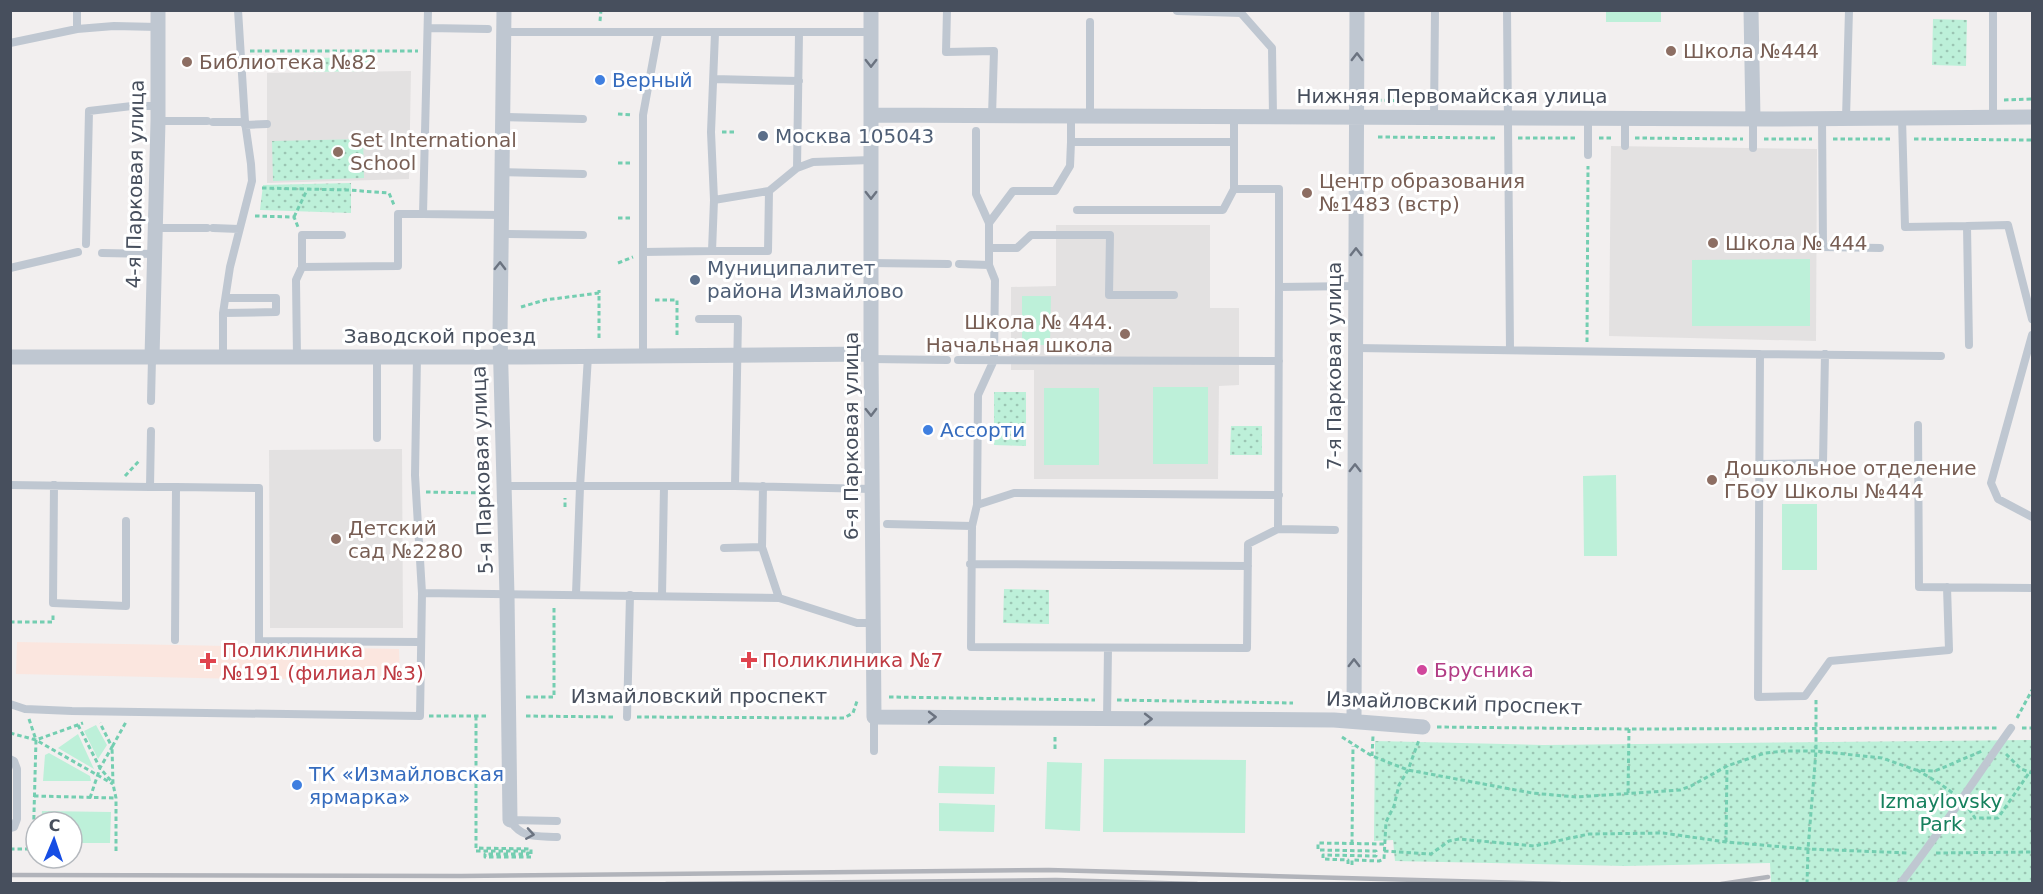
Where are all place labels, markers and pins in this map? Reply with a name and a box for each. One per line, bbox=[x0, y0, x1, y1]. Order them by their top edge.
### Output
place label: Школа №444 bbox=[1683, 39, 1819, 63]
marker: Школа №444 bbox=[1664, 44, 1678, 58]
place label: Библиотека №82 bbox=[199, 50, 377, 74]
marker: Библиотека №82 bbox=[180, 55, 194, 69]
place label: Верный bbox=[612, 68, 693, 92]
marker: Верный bbox=[593, 73, 607, 87]
place label: Москва 105043 bbox=[775, 124, 934, 148]
place label: Set International School bbox=[350, 128, 517, 175]
marker: Москва 105043 bbox=[756, 129, 770, 143]
marker: Set International School bbox=[331, 145, 345, 159]
place label: Центр образования №1483 (встр) bbox=[1319, 169, 1525, 216]
marker: Центр образования №1483 (встр) bbox=[1300, 186, 1314, 200]
place label: Школа № 444 bbox=[1725, 231, 1867, 255]
marker: Школа № 444 bbox=[1706, 236, 1720, 250]
place label: Муниципалитет района Измайлово bbox=[707, 256, 904, 303]
marker: Муниципалитет района Измайлово bbox=[688, 273, 702, 287]
place label: Школа № 444. Начальная школа bbox=[926, 310, 1113, 357]
marker: Школа № 444. Начальная школа bbox=[1118, 327, 1132, 341]
place label: Ассорти bbox=[940, 418, 1025, 442]
marker: Ассорти bbox=[921, 423, 935, 437]
place label: Дошкольное отделение ГБОУ Школы №444 bbox=[1724, 456, 1977, 503]
marker: Дошкольное отделение ГБОУ Школы №444 bbox=[1705, 473, 1719, 487]
place label: Детский сад №2280 bbox=[348, 516, 463, 563]
marker: Детский сад №2280 bbox=[329, 532, 343, 546]
place label: Поликлиника №191 (филиал №3) bbox=[222, 638, 424, 685]
place label: Поликлиника №7 bbox=[762, 648, 943, 672]
marker: Поликлиника №7 bbox=[740, 651, 758, 669]
marker: Поликлиника №191 (филиал №3) bbox=[199, 652, 217, 670]
place label: Брусника bbox=[1434, 658, 1534, 682]
marker: Брусника bbox=[1415, 663, 1429, 677]
place label: ТК «Измайловская ярмарка» bbox=[308, 762, 504, 809]
marker: ТК «Измайловская ярмарка» bbox=[290, 778, 304, 792]

